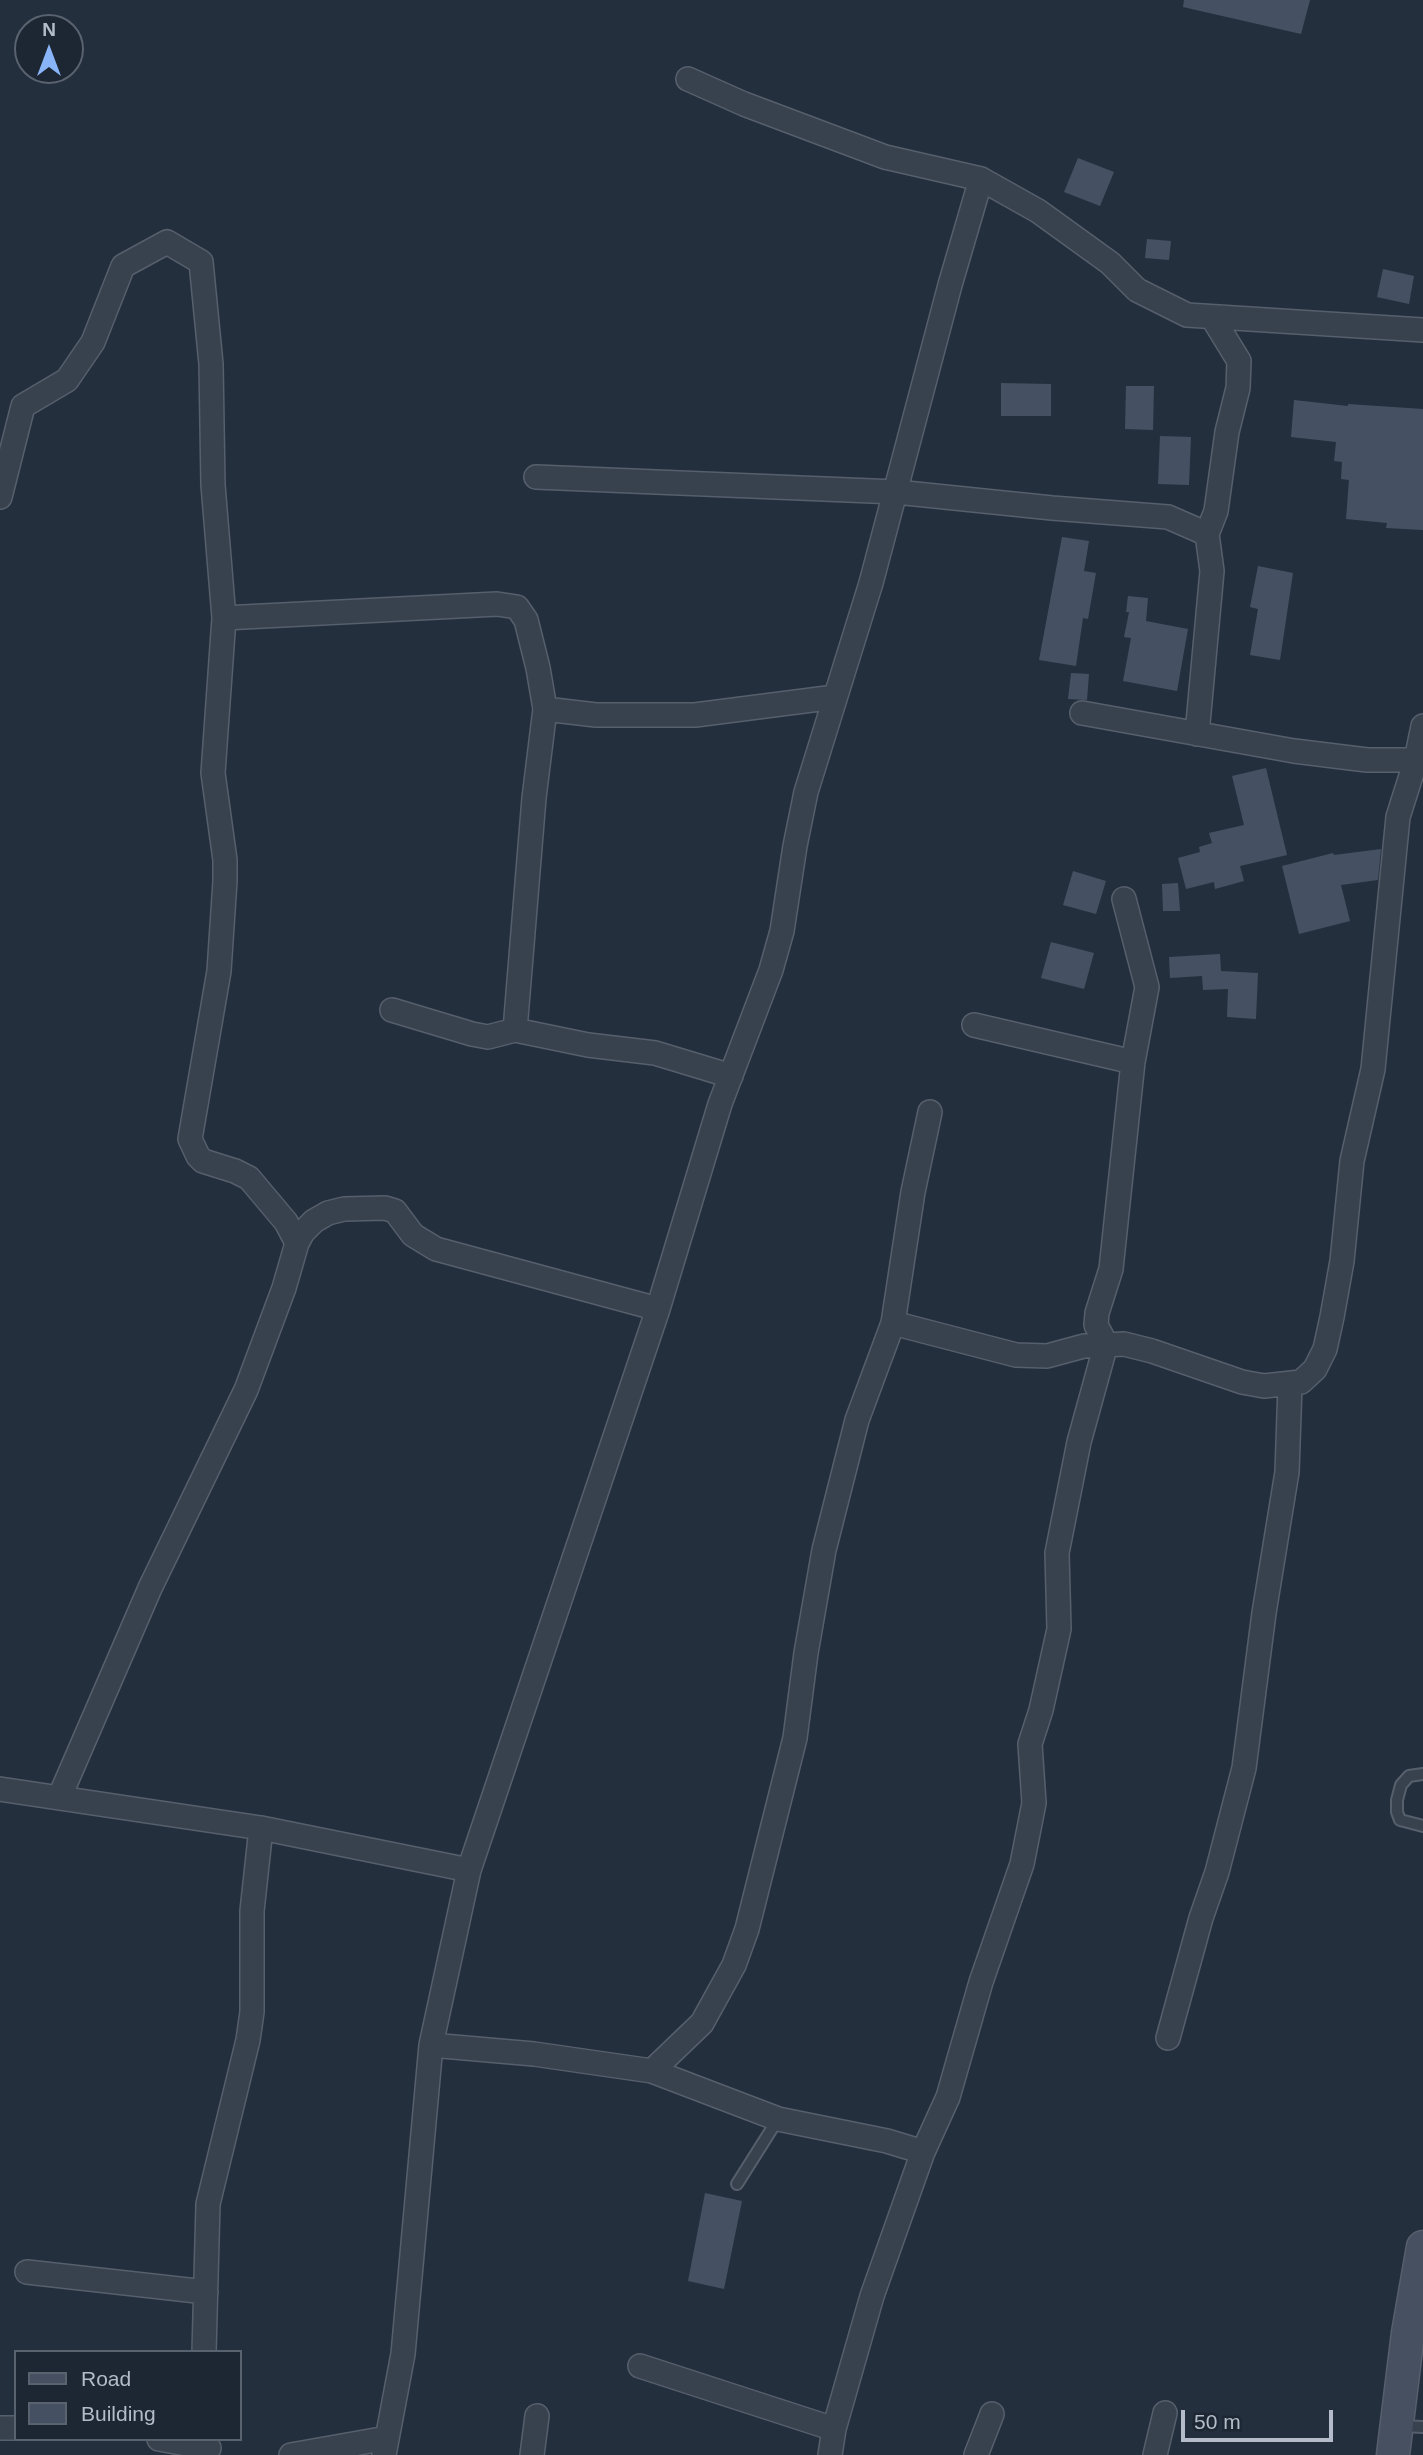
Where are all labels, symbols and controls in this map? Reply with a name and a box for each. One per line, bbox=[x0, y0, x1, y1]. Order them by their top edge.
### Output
north arrow bbox=[14, 14, 84, 84]
text: N bbox=[42, 19, 56, 40]
legend bbox=[14, 2350, 242, 2441]
text: Road bbox=[81, 2367, 131, 2390]
scale bar bbox=[1185, 2396, 1337, 2440]
text: Building bbox=[81, 2402, 156, 2425]
text: 50 m bbox=[1194, 2410, 1241, 2433]

